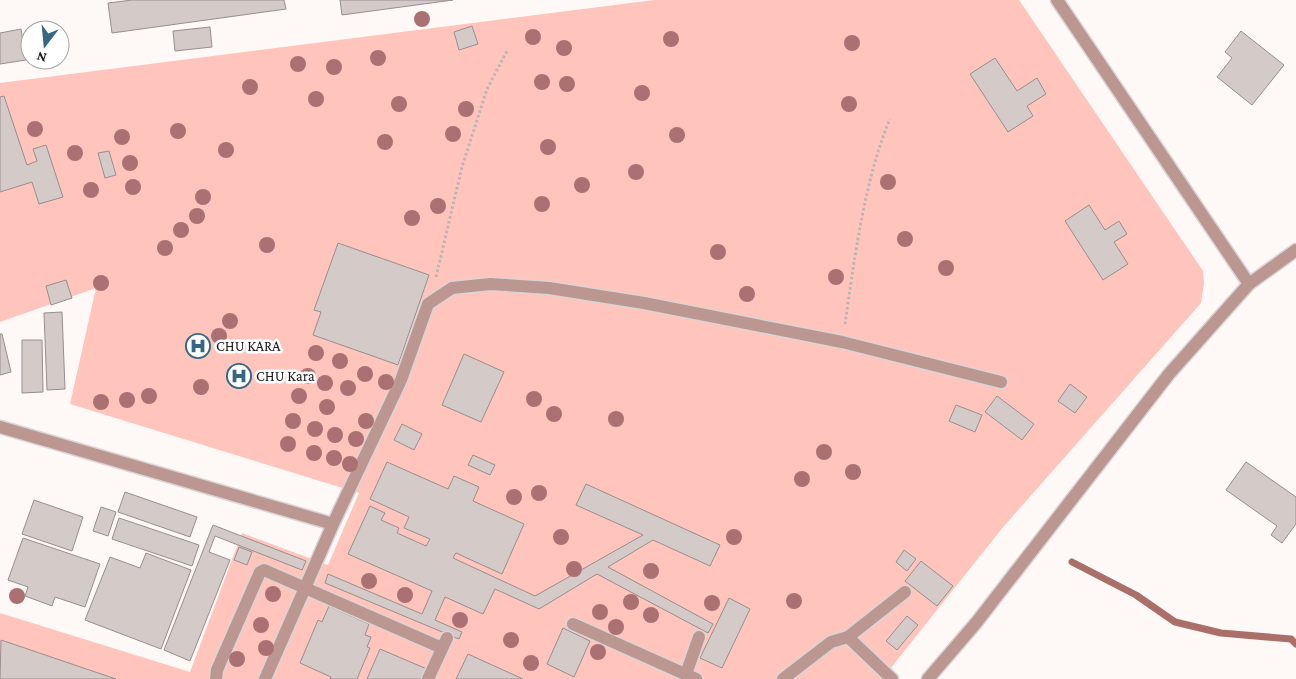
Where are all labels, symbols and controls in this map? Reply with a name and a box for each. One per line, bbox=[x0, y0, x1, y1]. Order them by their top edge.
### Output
north arrow bbox=[20, 20, 70, 70]
text: N bbox=[34, 48, 48, 67]
hospital icon: CHU KARA bbox=[185, 333, 211, 359]
place label: CHU KARA bbox=[216, 338, 281, 354]
hospital icon: CHU Kara bbox=[226, 363, 252, 389]
place label: CHU Kara bbox=[256, 368, 315, 384]

